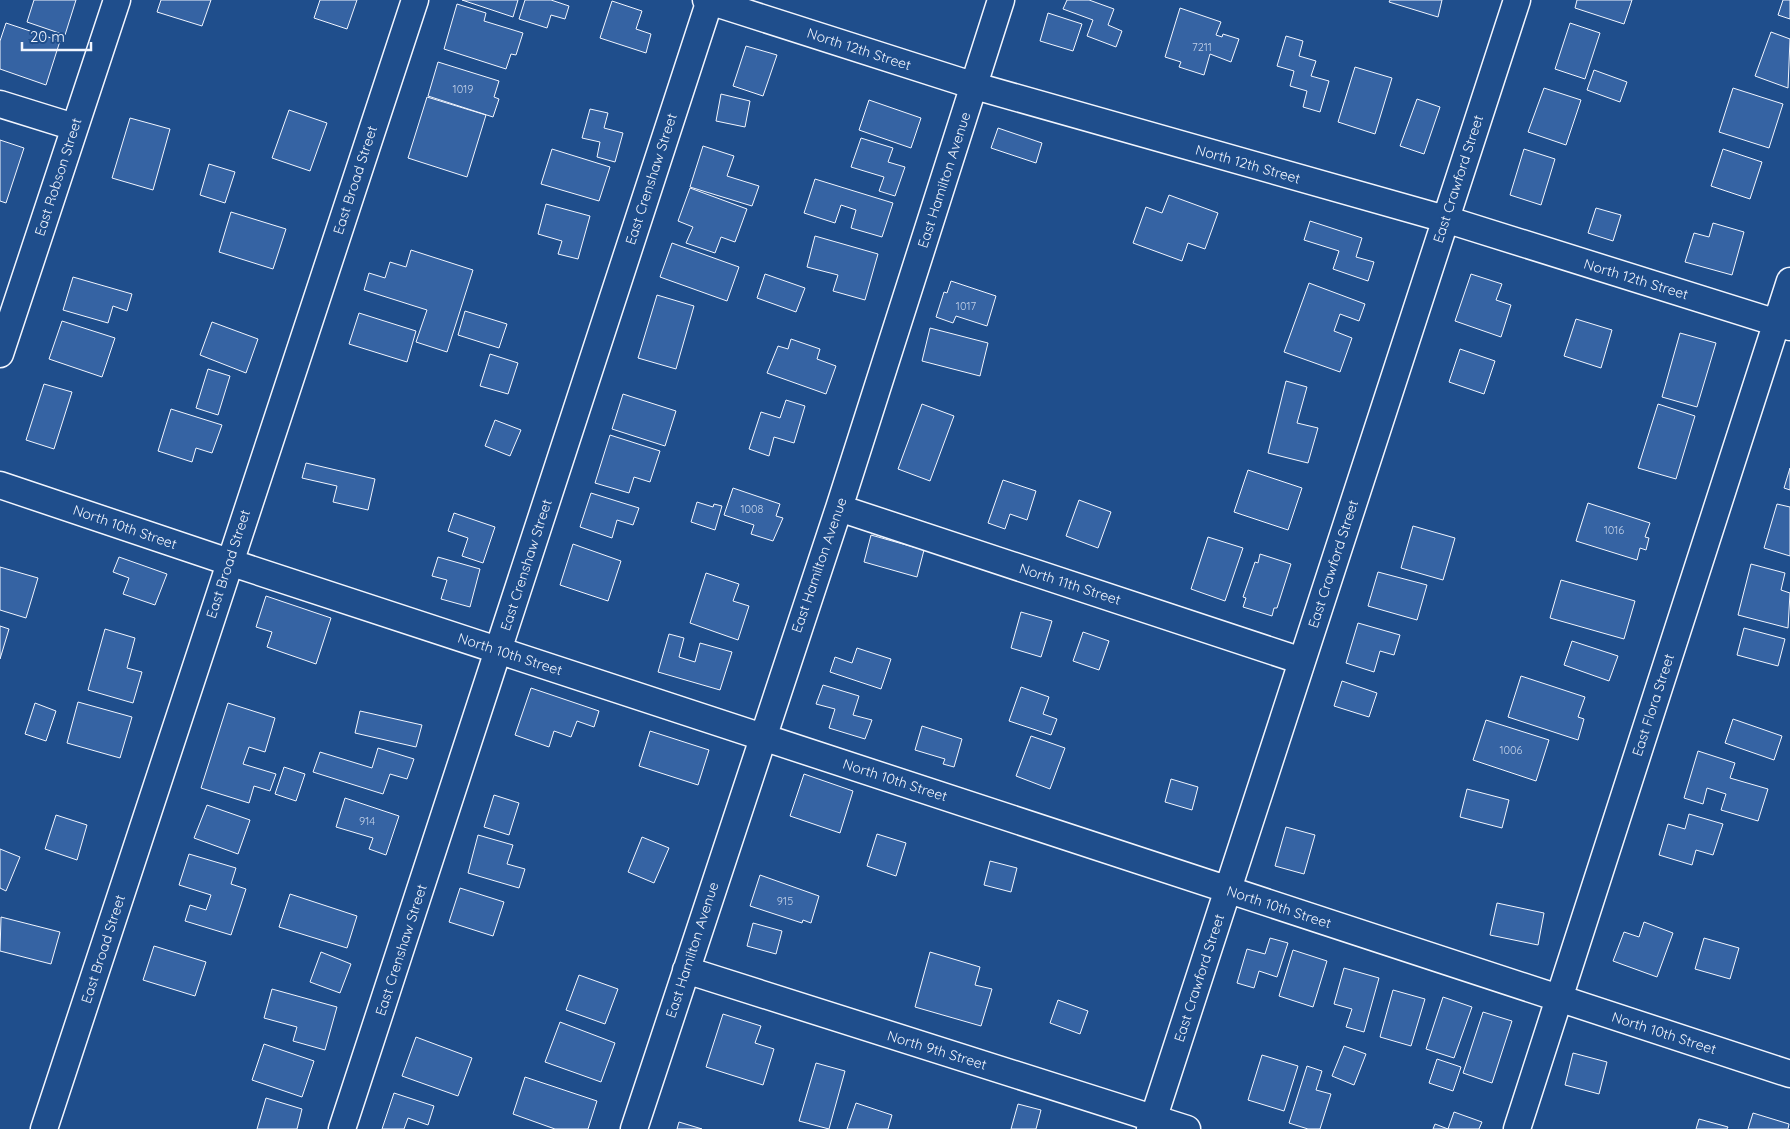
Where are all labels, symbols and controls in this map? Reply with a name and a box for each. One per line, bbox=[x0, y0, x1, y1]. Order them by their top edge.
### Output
scale bar bbox=[22, 20, 91, 52]
street label: North 12th Street bbox=[805, 24, 914, 74]
text: 20 m bbox=[30, 27, 65, 46]
house number: 7211 bbox=[1192, 40, 1212, 54]
house number: 1019 bbox=[453, 82, 473, 96]
street label: East Hamilton Avenue bbox=[913, 110, 975, 250]
street label: East Crenshaw Street bbox=[621, 111, 681, 247]
street label: East Crawford Street bbox=[1429, 113, 1487, 245]
street label: East Robson Street bbox=[30, 115, 86, 238]
street label: East Broad Street bbox=[329, 123, 381, 237]
street label: North 12th Street bbox=[1193, 140, 1303, 188]
street label: North 12th Street bbox=[1582, 255, 1691, 304]
house number: 1017 bbox=[956, 299, 977, 313]
street label: East Hamilton Avenue bbox=[787, 495, 851, 635]
street label: East Crenshaw Street bbox=[496, 497, 556, 633]
street label: East Crawford Street bbox=[1304, 498, 1362, 630]
street label: North 10th Street bbox=[71, 501, 180, 553]
house number: 1008 bbox=[740, 502, 764, 516]
street label: East Broad Street bbox=[202, 507, 254, 621]
house number: 1016 bbox=[1604, 523, 1624, 537]
street label: North 11th Street bbox=[1017, 559, 1123, 609]
street label: North 10th Street bbox=[455, 629, 565, 679]
street label: East Flora Street bbox=[1628, 651, 1678, 759]
house number: 1006 bbox=[1499, 743, 1523, 757]
street label: North 10th Street bbox=[840, 755, 950, 805]
house number: 914 bbox=[359, 814, 375, 828]
street label: East Hamilton Avenue bbox=[661, 880, 723, 1020]
street label: East Crenshaw Street bbox=[371, 882, 431, 1018]
street label: North 10th Street bbox=[1224, 882, 1334, 932]
street label: East Broad Street bbox=[77, 892, 129, 1006]
house number: 915 bbox=[777, 894, 793, 908]
street label: East Crawford Street bbox=[1170, 912, 1228, 1044]
street label: North 10th Street bbox=[1609, 1008, 1719, 1058]
street label: North 9th Street bbox=[885, 1026, 989, 1074]

